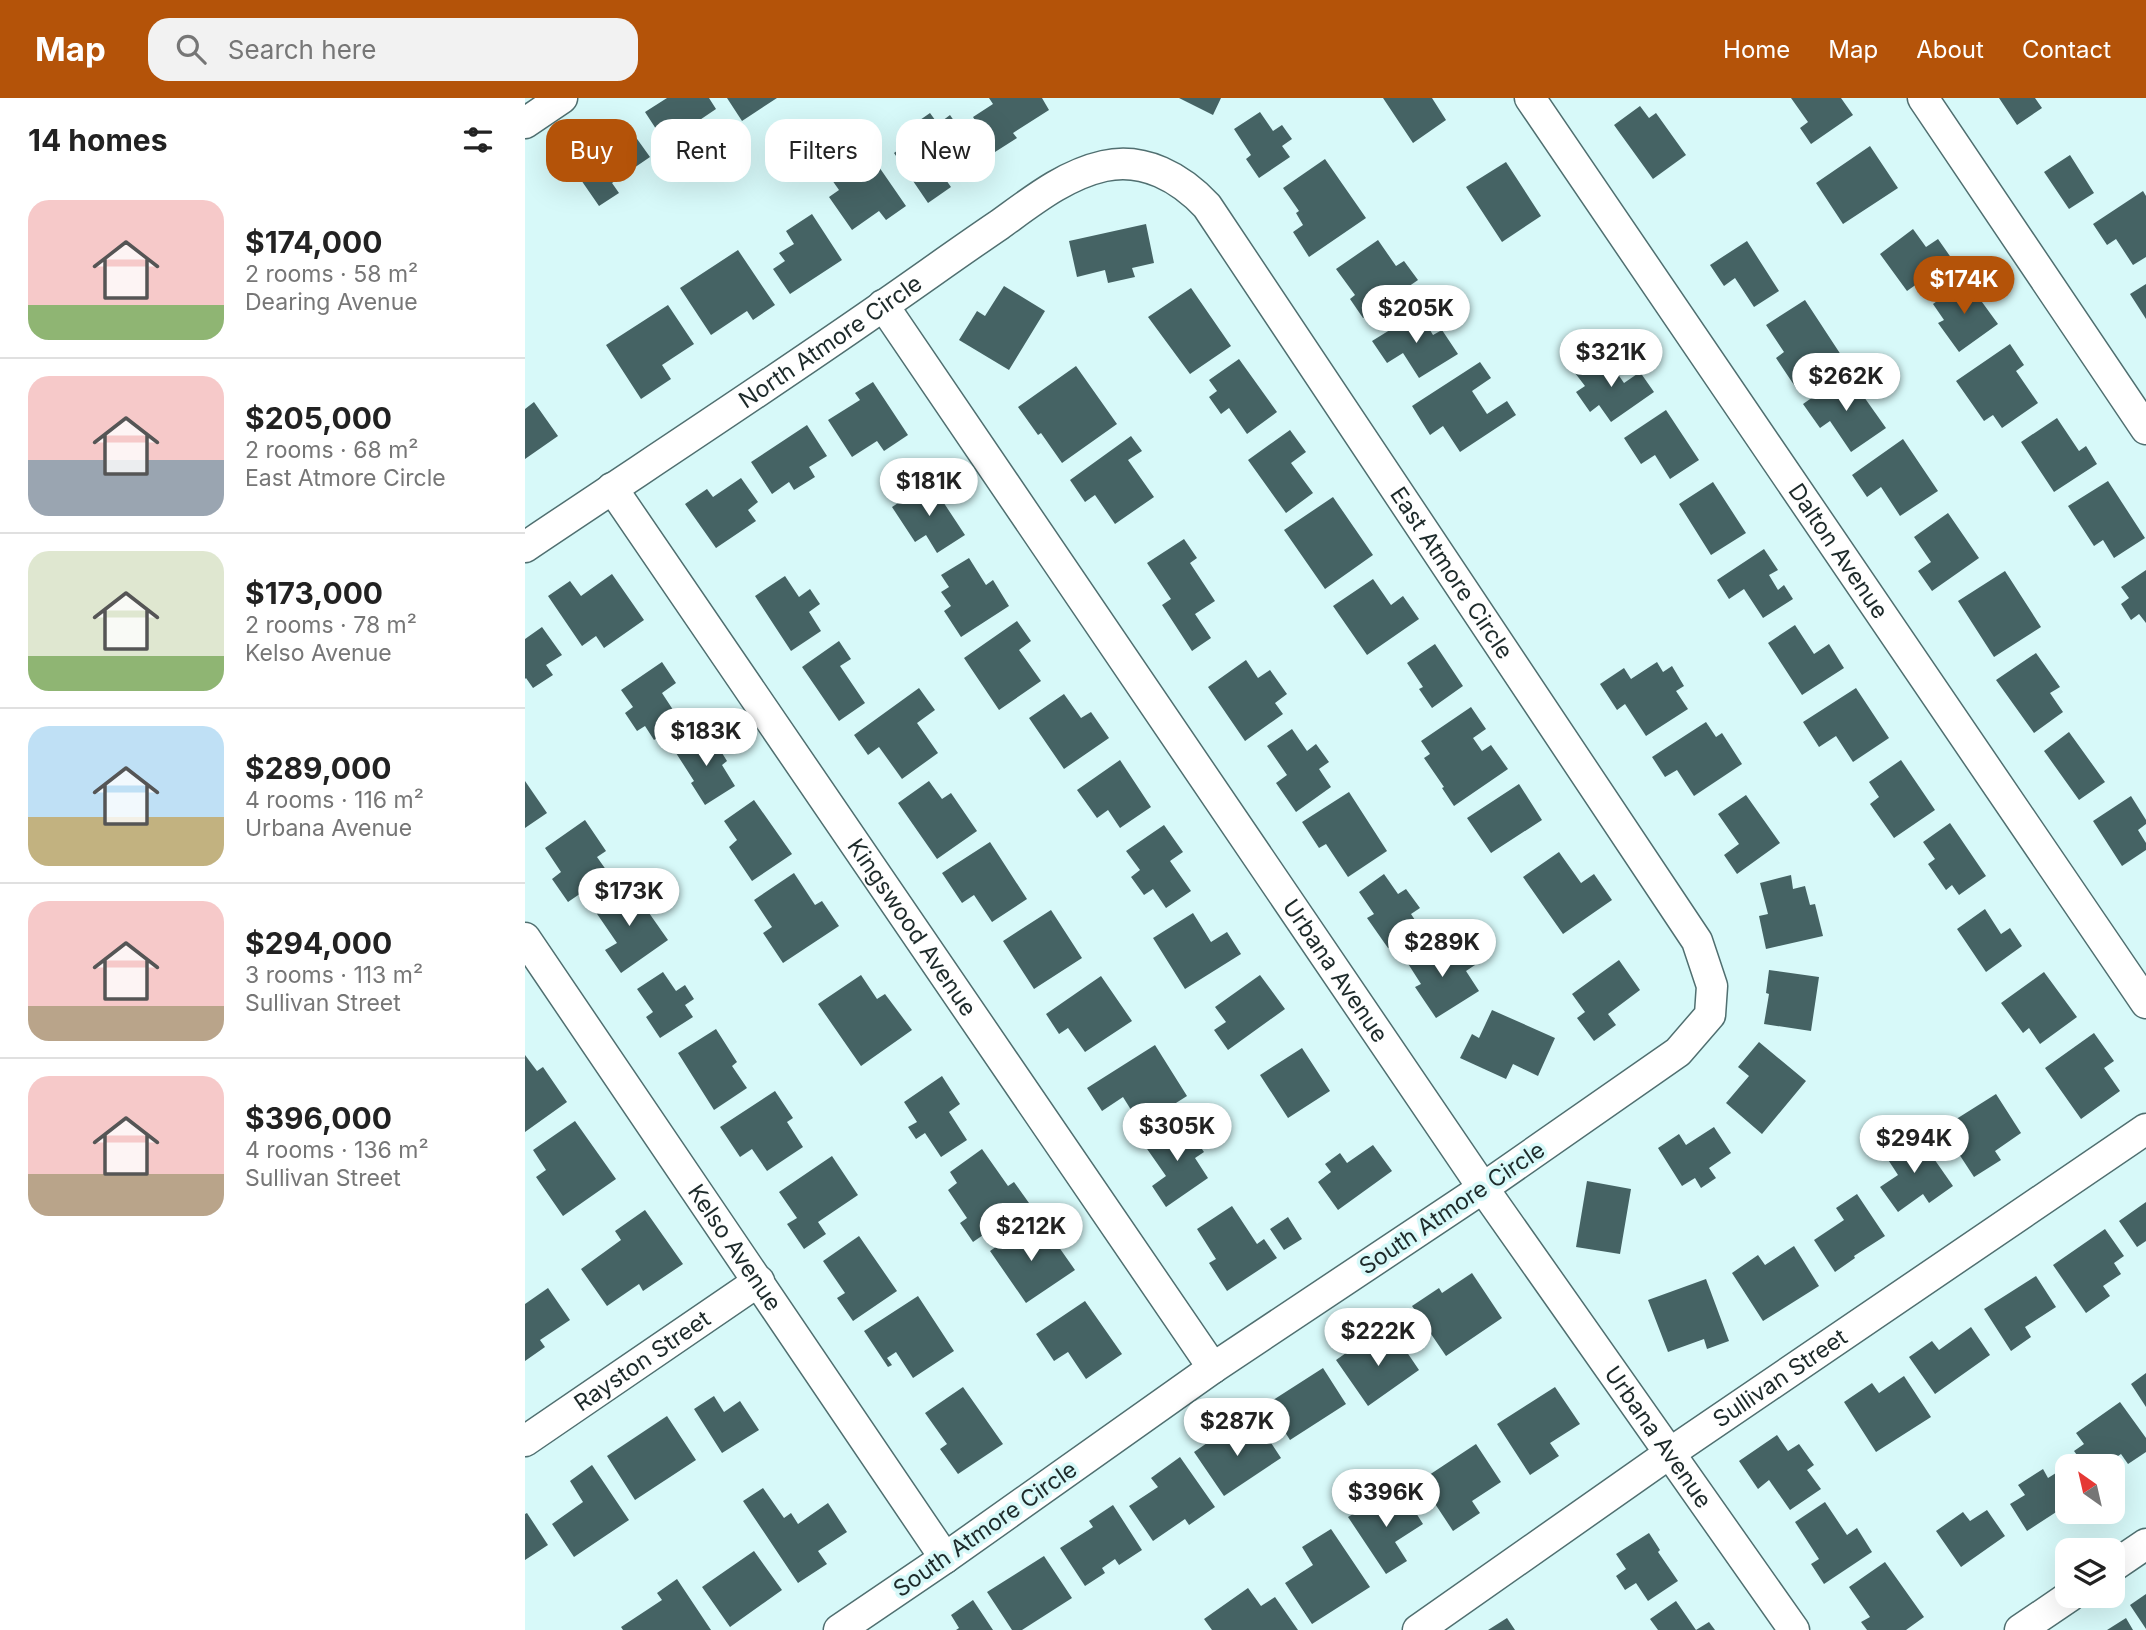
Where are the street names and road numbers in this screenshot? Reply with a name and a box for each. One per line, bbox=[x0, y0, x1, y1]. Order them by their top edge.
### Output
street label: North Atmore Circle bbox=[734, 269, 927, 414]
street label: Dalton Avenue bbox=[1782, 478, 1894, 624]
street label: East Atmore Circle bbox=[1384, 482, 1519, 664]
street label: Kingswood Avenue bbox=[842, 833, 982, 1021]
street label: Urbana Avenue bbox=[1277, 894, 1394, 1048]
street label: South Atmore Circle bbox=[1354, 1136, 1550, 1280]
street label: Kelso Avenue bbox=[682, 1179, 788, 1316]
street label: Rayston Street bbox=[569, 1304, 716, 1417]
street label: Sullivan Street bbox=[1708, 1322, 1853, 1434]
street label: Urbana Avenue bbox=[1599, 1361, 1718, 1513]
street label: South Atmore Circle bbox=[888, 1455, 1082, 1603]

